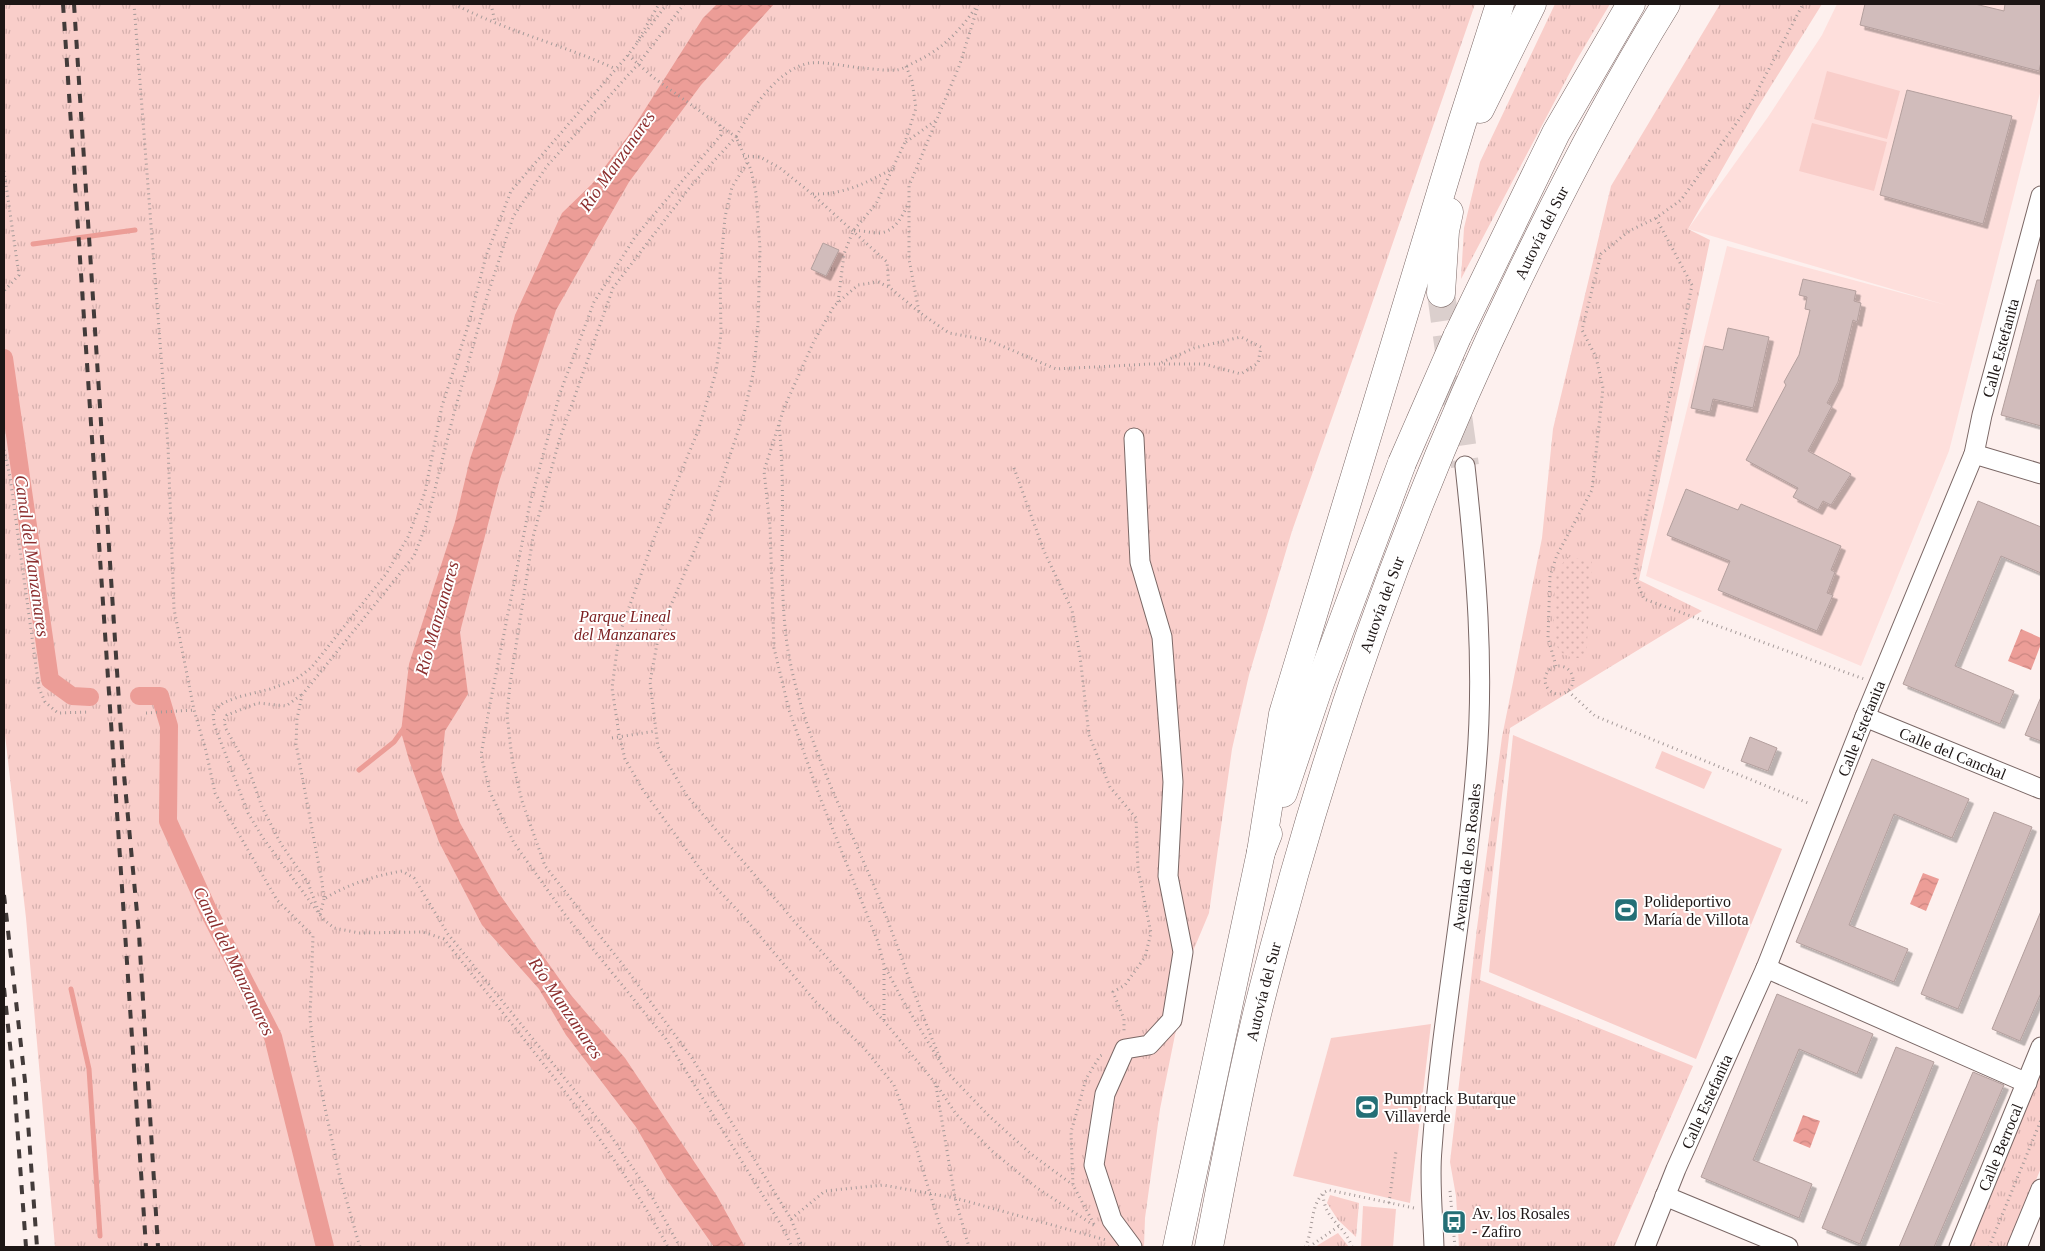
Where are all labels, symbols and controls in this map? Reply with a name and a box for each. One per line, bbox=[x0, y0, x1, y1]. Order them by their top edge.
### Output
water label: Río Manzanares bbox=[574, 107, 659, 216]
street label: Autovía del Sur bbox=[1511, 183, 1571, 282]
street label: Calle Estefanita bbox=[1979, 297, 2022, 399]
water label: Canal del Manzanares bbox=[11, 474, 53, 638]
street label: Autovía del Sur bbox=[1356, 553, 1407, 655]
water label: Río Manzanares bbox=[411, 559, 463, 678]
park label: Parque Lineal del Manzanares bbox=[574, 608, 676, 643]
street label: Calle Estefanita bbox=[1834, 678, 1888, 779]
street label: Calle del Canchal bbox=[1897, 724, 2009, 783]
street label: Avenida de los Rosales bbox=[1449, 783, 1483, 932]
water label: Canal del Manzanares bbox=[189, 883, 279, 1039]
place label: Polideportivo María de Villota bbox=[1644, 893, 1749, 928]
sports icon: Polideportivo María de Villota bbox=[1613, 897, 1639, 923]
street label: Autovía del Sur bbox=[1242, 940, 1284, 1043]
water label: Río Manzanares bbox=[524, 953, 607, 1062]
street label: Calle Estefanita bbox=[1678, 1051, 1735, 1151]
place label: Pumptrack Butarque Villaverde bbox=[1384, 1090, 1516, 1125]
sports icon: Pumptrack Butarque Villaverde bbox=[1354, 1094, 1380, 1120]
street label: Calle Berrocal bbox=[1974, 1100, 2026, 1193]
place label: Av. los Rosales - Zafiro bbox=[1472, 1205, 1570, 1240]
bus stop icon: Av. los Rosales - Zafiro bbox=[1441, 1209, 1467, 1235]

